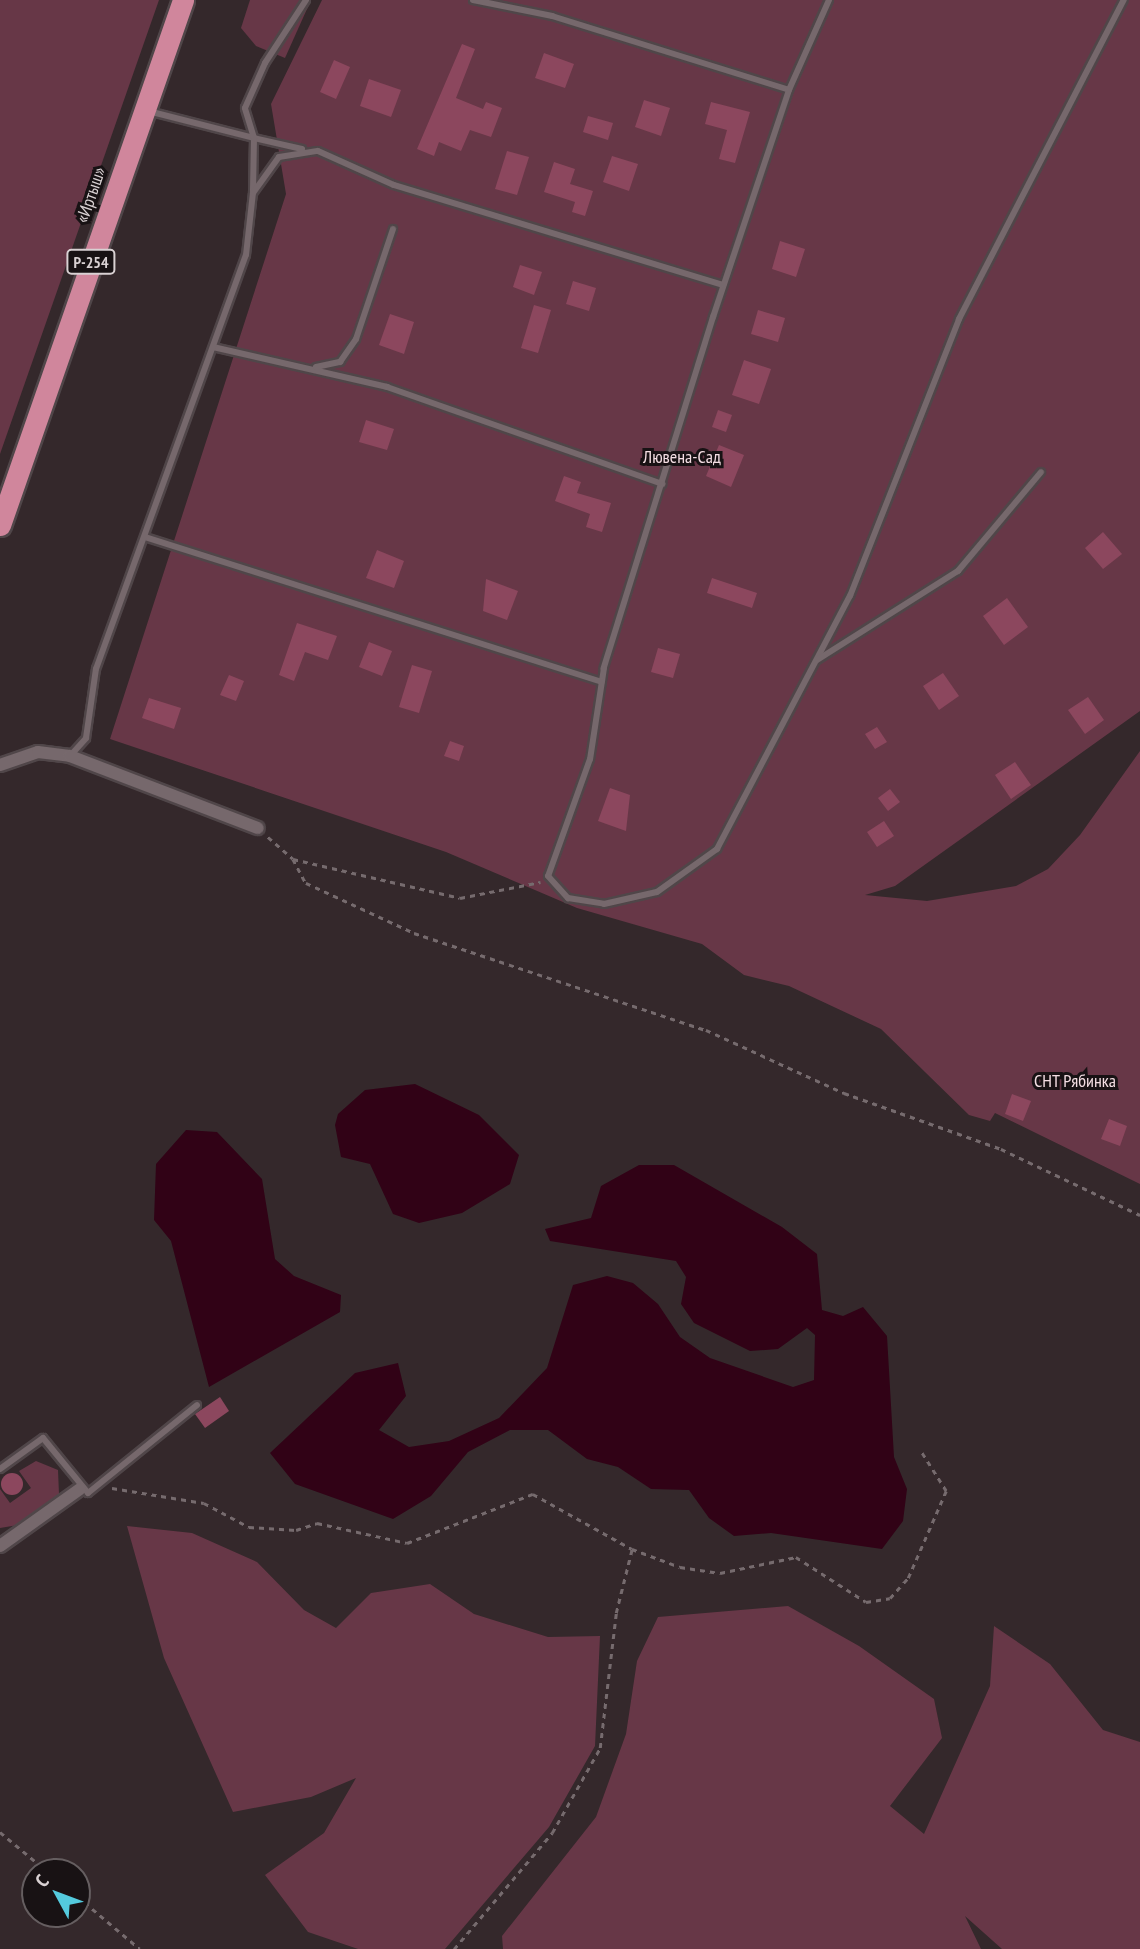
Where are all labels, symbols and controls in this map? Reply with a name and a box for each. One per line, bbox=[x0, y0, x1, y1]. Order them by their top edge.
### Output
street label: «Иртыш» bbox=[71, 164, 111, 226]
road number: Р-254 bbox=[65, 250, 117, 274]
park label: Лювена-Сад bbox=[643, 446, 721, 468]
park label: СНТ Рябинка bbox=[1034, 1070, 1116, 1092]
north arrow bbox=[21, 1858, 91, 1928]
text: С bbox=[30, 1869, 54, 1892]

